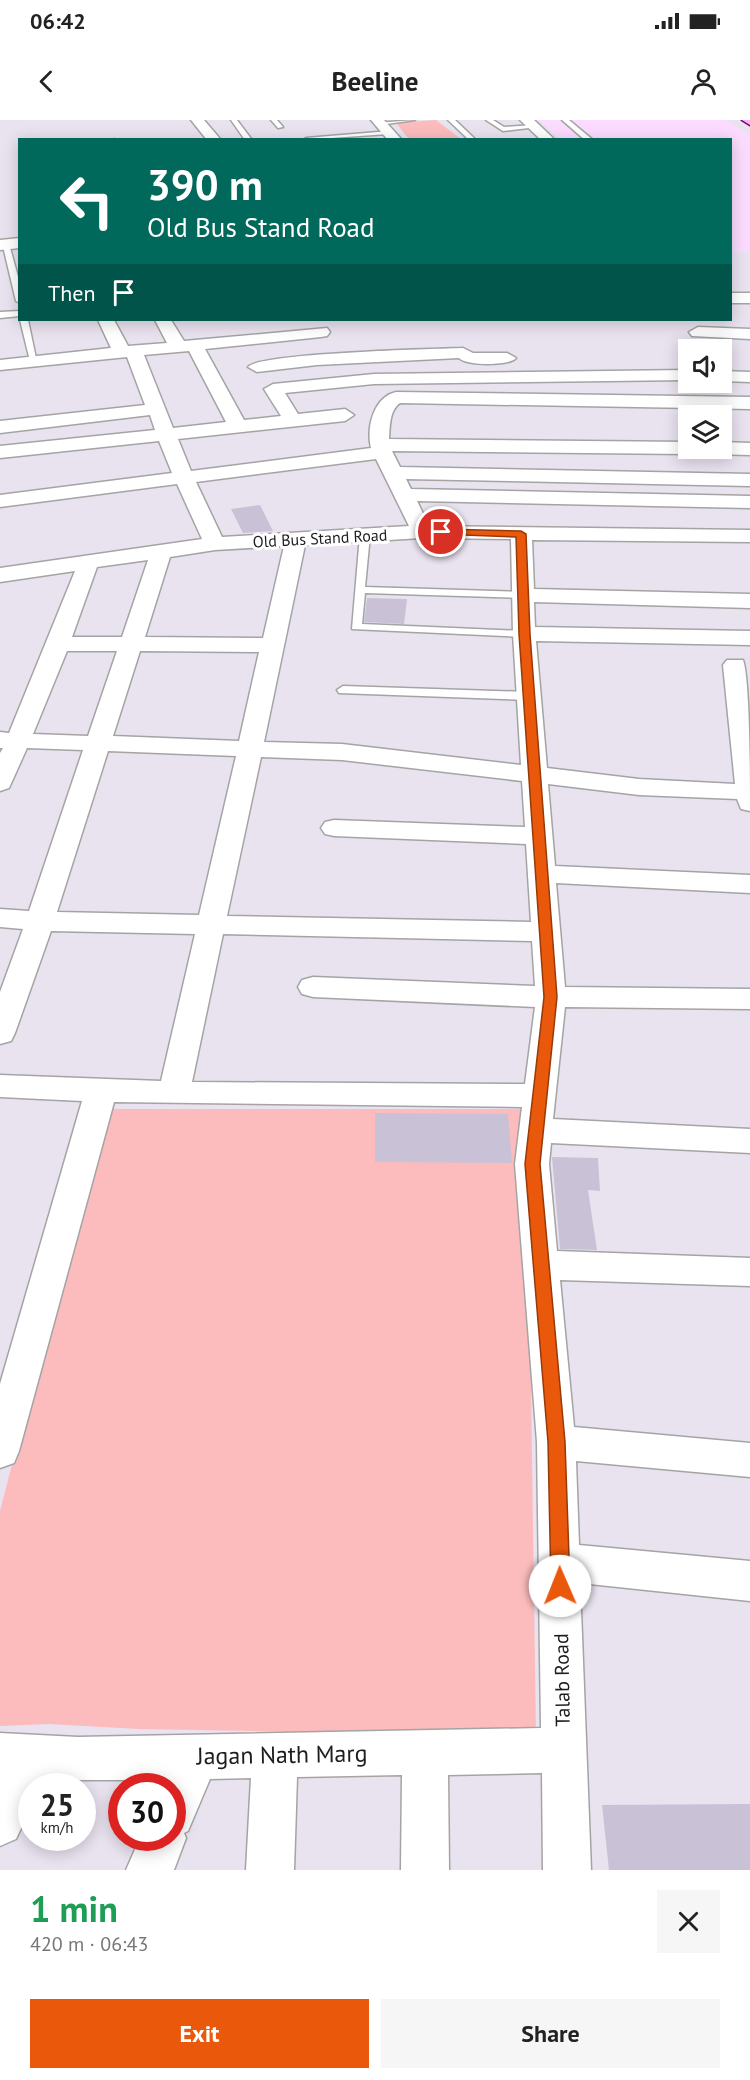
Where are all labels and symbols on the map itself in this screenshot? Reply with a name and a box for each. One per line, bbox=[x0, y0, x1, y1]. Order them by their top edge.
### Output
pin bbox=[415, 506, 466, 557]
street label: Old Bus Stand Road bbox=[252, 524, 388, 552]
position arrow bbox=[528, 1554, 592, 1618]
street label: Talab Road bbox=[548, 1633, 576, 1727]
street label: Jagan Nath Marg bbox=[195, 1738, 368, 1772]
speed limit sign: 30 bbox=[108, 1773, 186, 1851]

